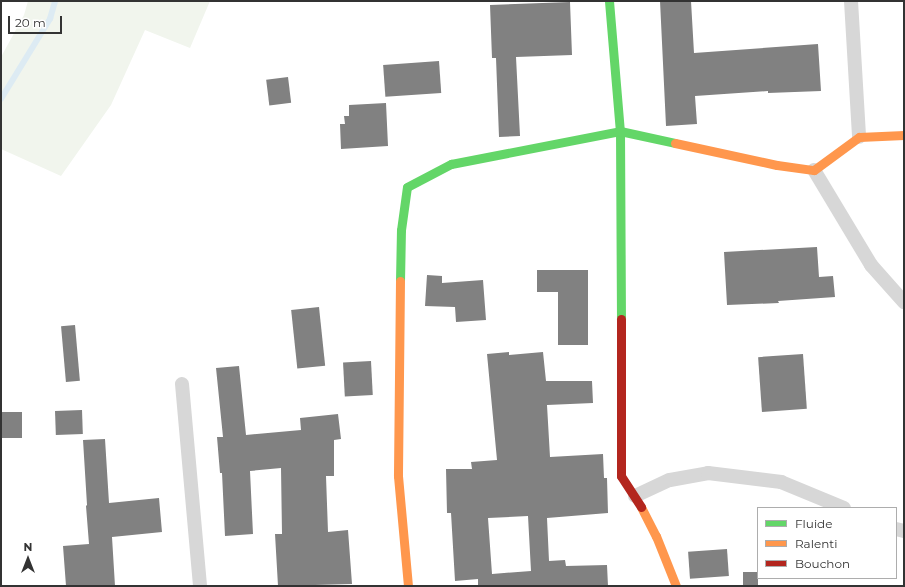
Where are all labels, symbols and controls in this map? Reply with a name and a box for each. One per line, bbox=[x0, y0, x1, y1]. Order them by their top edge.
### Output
scale bar bbox=[10, 8, 64, 34]
text: 20 m bbox=[15, 15, 46, 30]
legend bbox=[757, 507, 897, 579]
text: Fluide bbox=[795, 516, 833, 531]
text: Ralenti bbox=[795, 536, 837, 551]
north arrow bbox=[8, 539, 48, 579]
text: N bbox=[24, 540, 32, 554]
text: Bouchon bbox=[795, 556, 850, 571]

